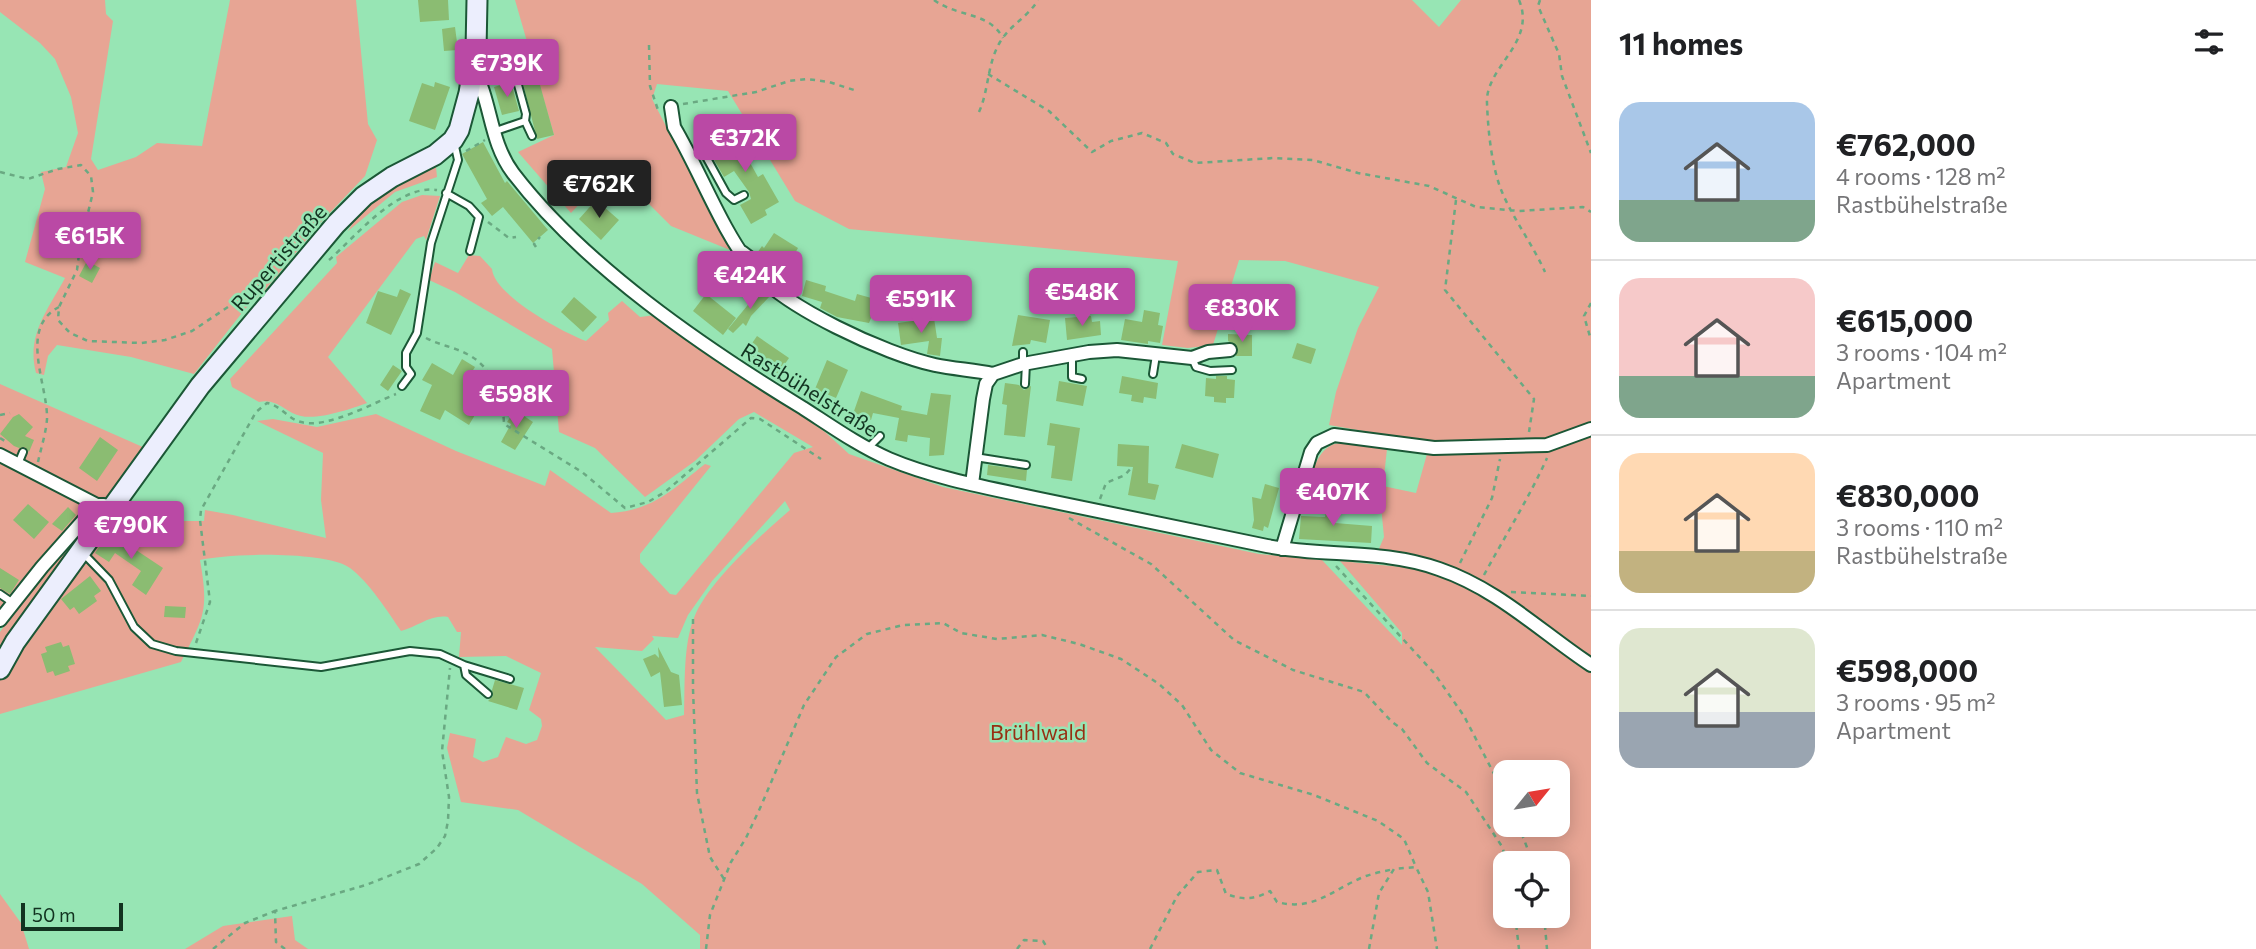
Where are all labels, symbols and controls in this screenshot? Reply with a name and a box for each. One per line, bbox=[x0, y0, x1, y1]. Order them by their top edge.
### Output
icon: filters bbox=[2190, 23, 2228, 61]
text: 11 homes bbox=[1619, 24, 1743, 61]
pin: €739K bbox=[458, 40, 556, 99]
text: €739K bbox=[471, 48, 543, 76]
pin: €372K bbox=[696, 114, 794, 174]
text: €372K bbox=[709, 123, 781, 151]
text: €762,000 bbox=[1836, 125, 1976, 162]
icon: home bbox=[1675, 130, 1759, 214]
pin: €762K bbox=[550, 160, 648, 220]
text: 4 rooms · 128 m² bbox=[1836, 162, 2005, 190]
text: €762K bbox=[563, 169, 635, 197]
text: Rastbühelstraße bbox=[1836, 190, 2008, 218]
street label: Rupertistraße bbox=[225, 199, 331, 315]
pin: €615K bbox=[41, 212, 139, 272]
text: €615K bbox=[55, 221, 125, 249]
pin: €424K bbox=[701, 252, 799, 311]
text: €424K bbox=[713, 260, 787, 288]
pin: €548K bbox=[1033, 268, 1131, 328]
pin: €591K bbox=[872, 276, 970, 335]
text: €548K bbox=[1045, 277, 1119, 305]
text: €591K bbox=[886, 284, 956, 312]
pin: €830K bbox=[1193, 284, 1291, 344]
text: €830K bbox=[1204, 293, 1280, 321]
text: €615,000 bbox=[1836, 301, 1973, 338]
icon: home bbox=[1675, 306, 1759, 390]
street label: Rastbühelstraße bbox=[737, 337, 883, 441]
text: 3 rooms · 104 m² bbox=[1836, 338, 2007, 366]
text: Apartment bbox=[1836, 366, 1951, 394]
pin: €598K bbox=[467, 370, 565, 430]
text: €598K bbox=[479, 379, 553, 407]
pin: €407K bbox=[1284, 468, 1382, 528]
text: €830,000 bbox=[1836, 476, 1979, 513]
text: €407K bbox=[1296, 477, 1370, 505]
icon: home bbox=[1675, 481, 1759, 565]
pin: €790K bbox=[82, 502, 180, 561]
text: €790K bbox=[94, 510, 168, 538]
text: 3 rooms · 110 m² bbox=[1836, 513, 2003, 541]
text: Rastbühelstraße bbox=[1836, 541, 2008, 569]
text: €598,000 bbox=[1836, 651, 1978, 688]
icon: home bbox=[1675, 656, 1759, 740]
text: 3 rooms · 95 m² bbox=[1836, 688, 1995, 716]
text: Apartment bbox=[1836, 716, 1951, 744]
park label: Brühlwald bbox=[990, 719, 1086, 744]
north arrow bbox=[1493, 760, 1570, 836]
map controls bbox=[1493, 760, 1570, 928]
button: locate bbox=[1493, 851, 1570, 928]
scale bar bbox=[21, 900, 122, 932]
text: 50 m bbox=[32, 903, 76, 926]

